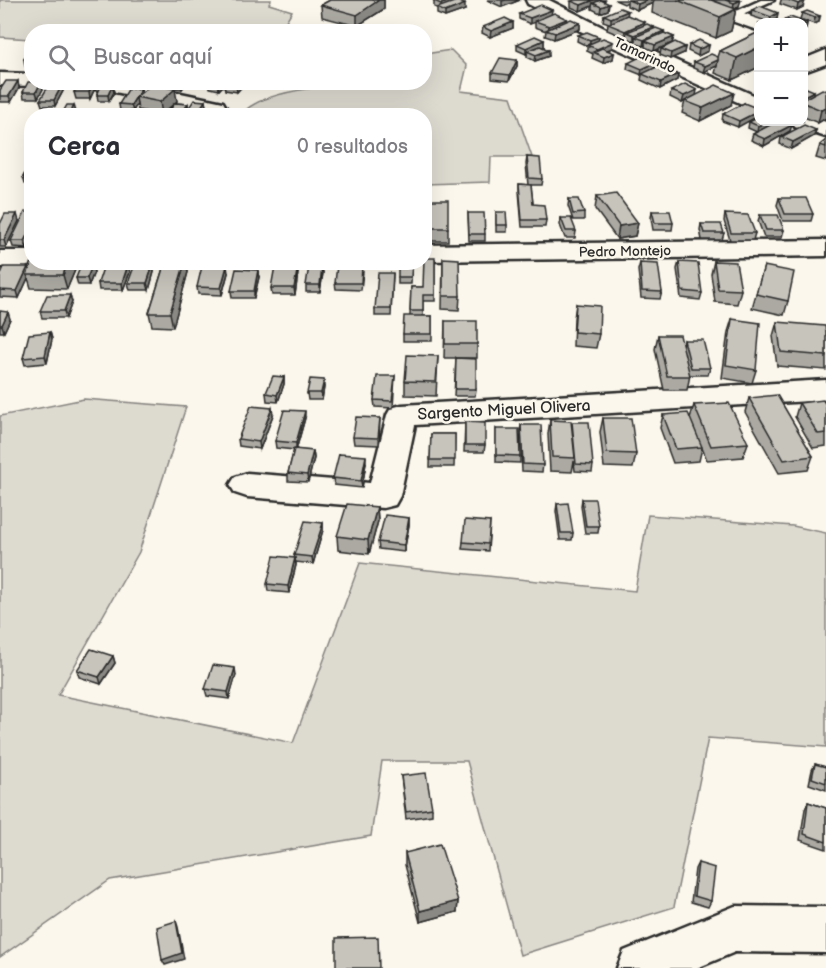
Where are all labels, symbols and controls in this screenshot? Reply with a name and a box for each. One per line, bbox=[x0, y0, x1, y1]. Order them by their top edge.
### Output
map controls bbox=[754, 18, 808, 126]
button: + bbox=[754, 18, 808, 72]
search box bbox=[24, 24, 432, 90]
street label: Tamarindo bbox=[611, 34, 679, 77]
icon: search bbox=[45, 41, 78, 74]
text: Buscar aquí bbox=[93, 44, 212, 71]
button: − bbox=[754, 72, 808, 126]
text: Cerca bbox=[48, 132, 120, 163]
text: 0 resultados bbox=[297, 135, 408, 159]
street label: Pedro Montejo bbox=[579, 242, 671, 261]
street label: Sargento Miguel Olivera bbox=[417, 396, 591, 425]

